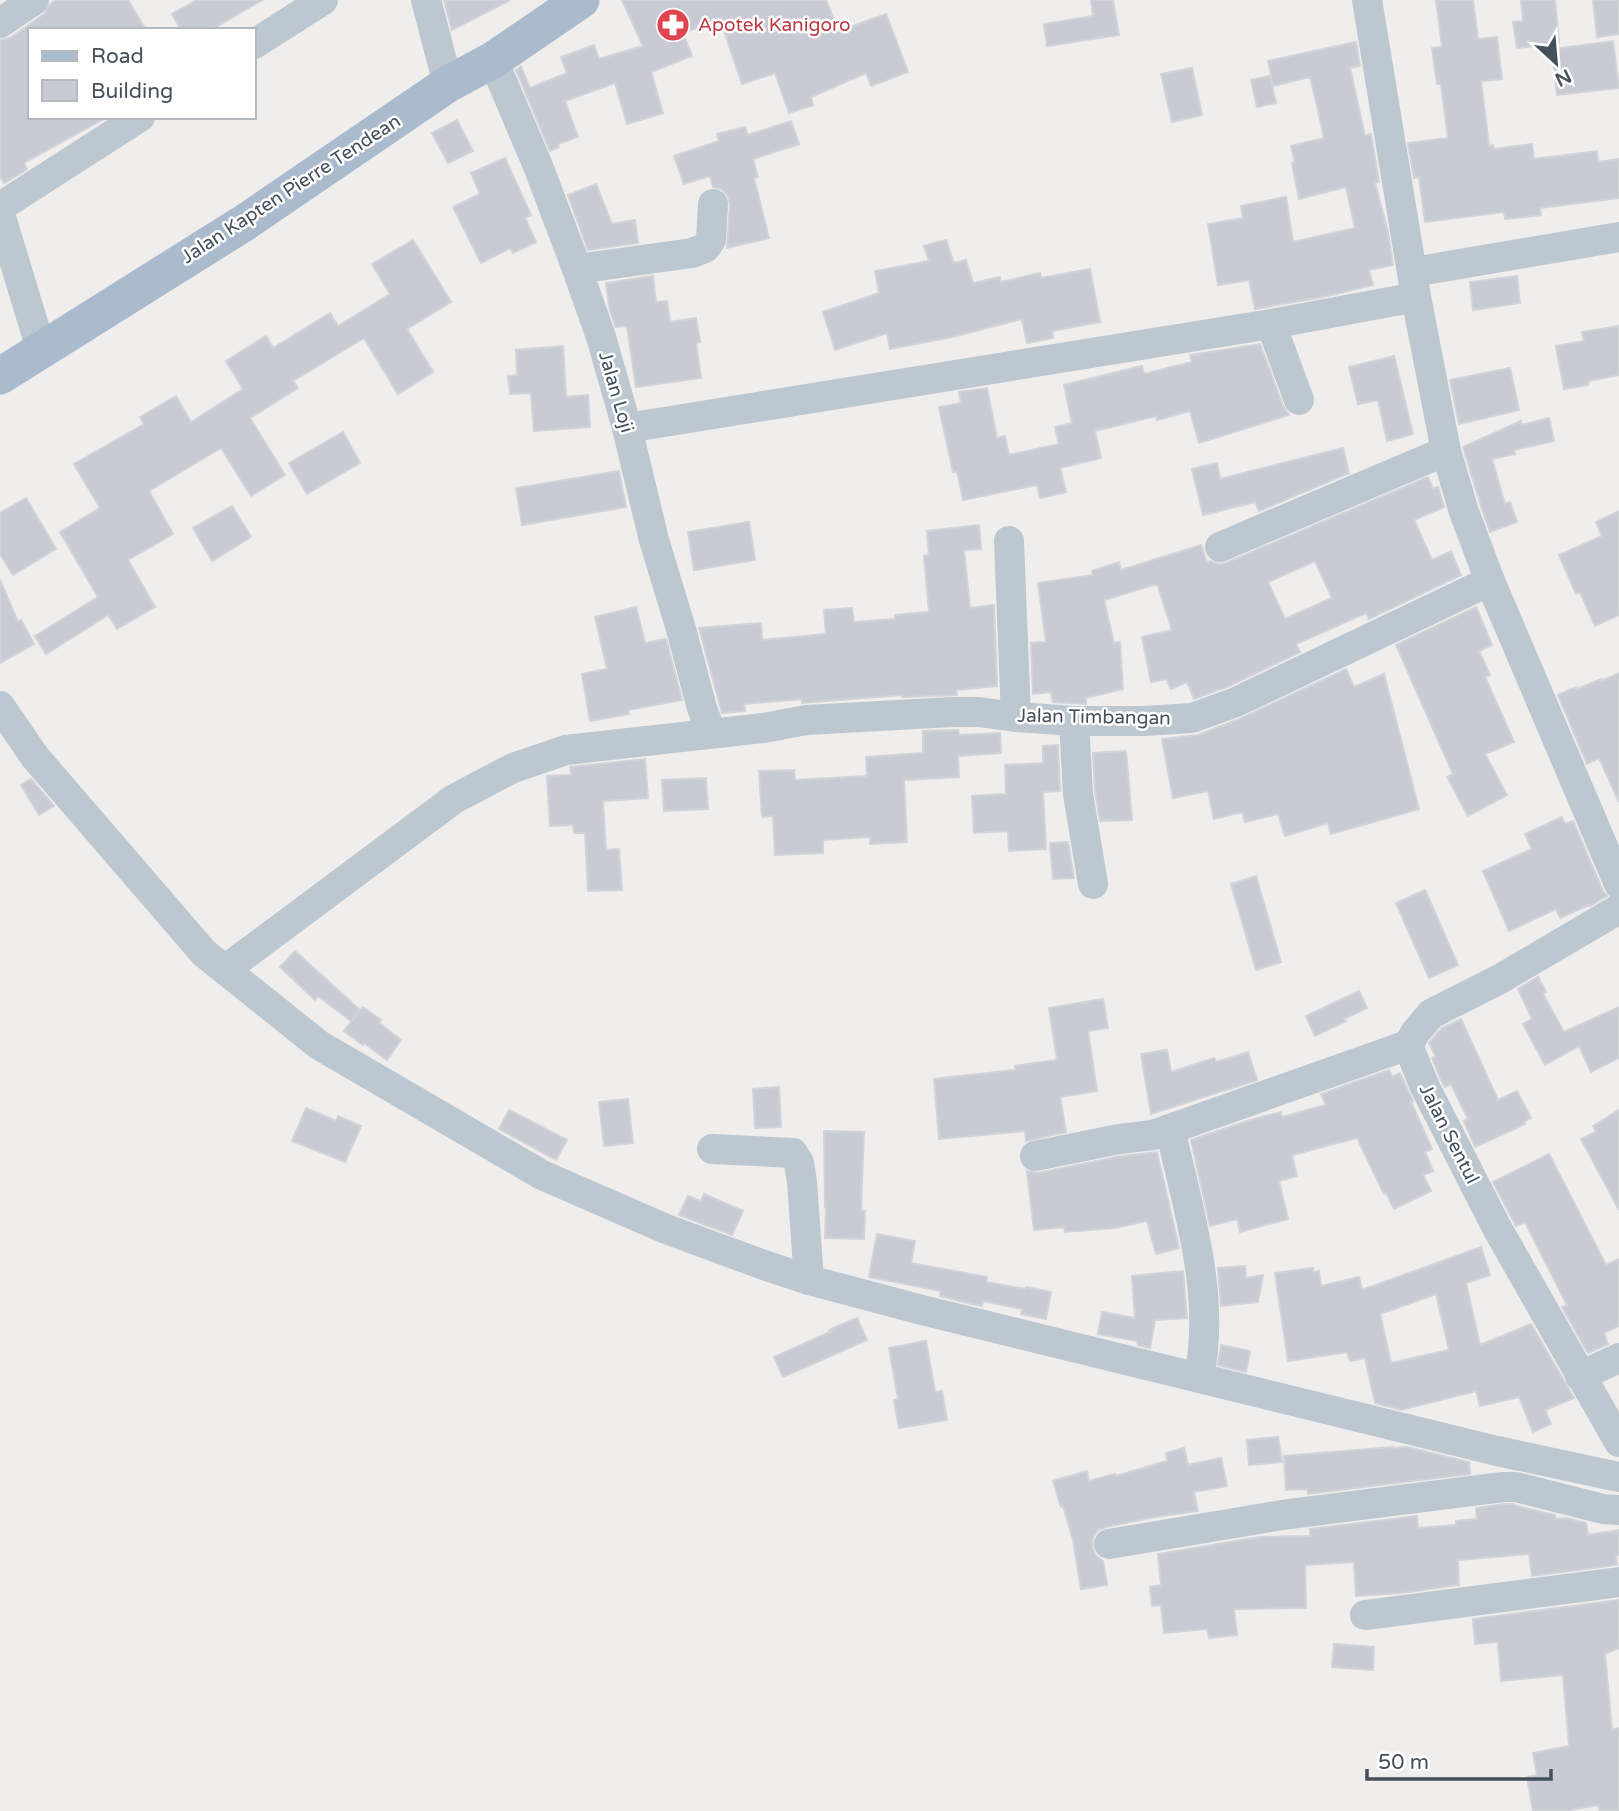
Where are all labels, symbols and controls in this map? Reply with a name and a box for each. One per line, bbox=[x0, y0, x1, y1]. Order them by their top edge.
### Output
pharmacy icon: Apotek Kanigoro bbox=[654, 6, 692, 44]
place label: Apotek Kanigoro bbox=[698, 14, 851, 36]
legend bbox=[28, 28, 256, 119]
north arrow bbox=[1521, 28, 1591, 98]
text: Road bbox=[91, 44, 144, 69]
text: N bbox=[1551, 64, 1575, 91]
text: Building bbox=[91, 79, 173, 104]
street label: Jalan Kapten Pierre Tendean bbox=[177, 110, 405, 268]
street label: Jalan Loji bbox=[594, 349, 638, 435]
street label: Jalan Timbangan bbox=[1017, 705, 1171, 729]
street label: Jalan Sentul bbox=[1414, 1081, 1484, 1187]
scale bar bbox=[1367, 1738, 1551, 1782]
text: 50 m bbox=[1378, 1750, 1429, 1775]

